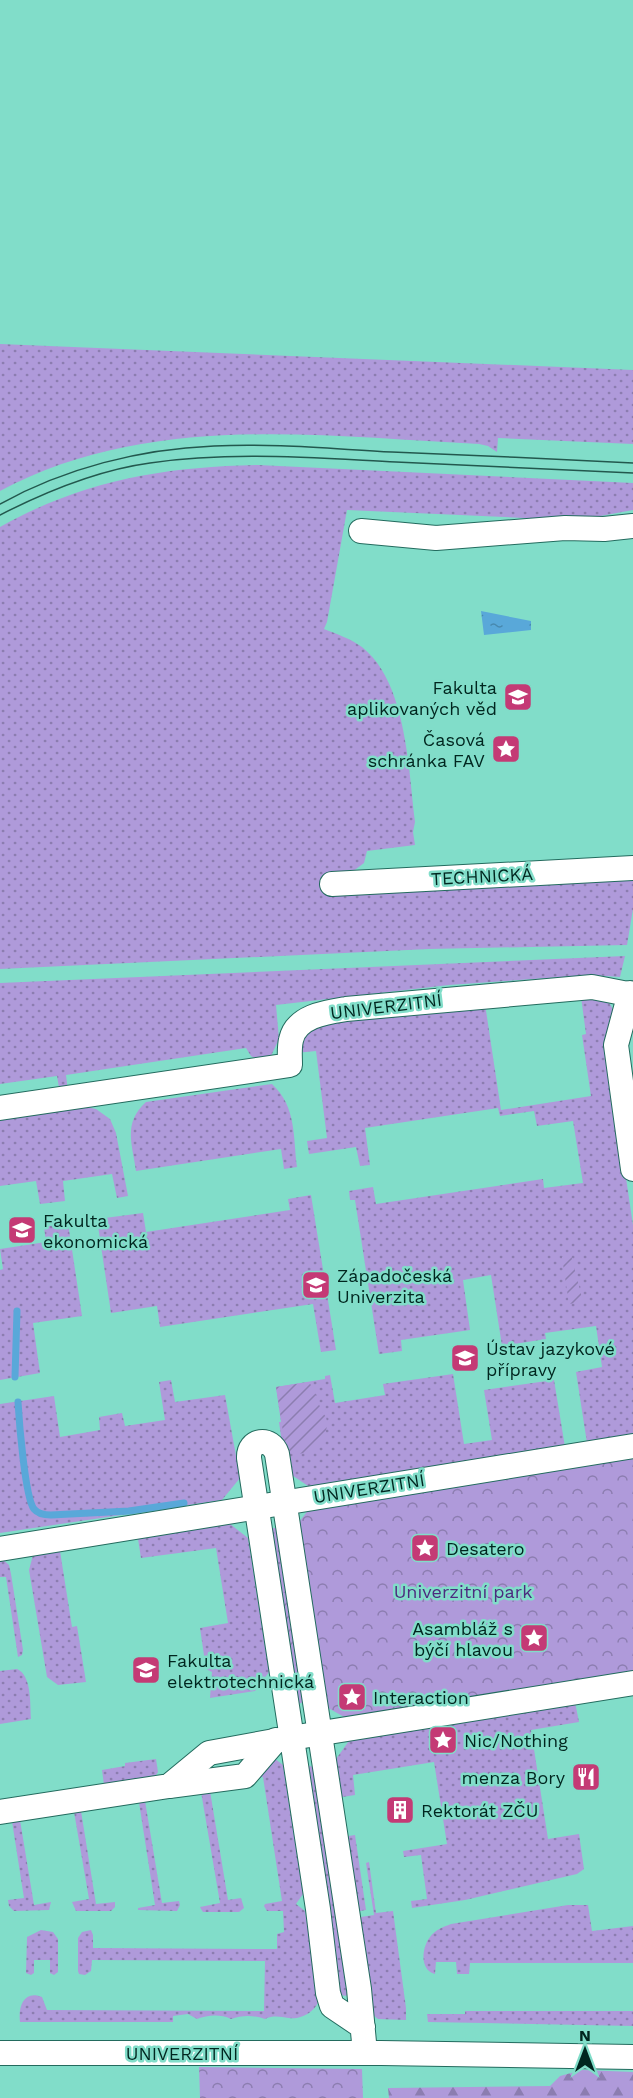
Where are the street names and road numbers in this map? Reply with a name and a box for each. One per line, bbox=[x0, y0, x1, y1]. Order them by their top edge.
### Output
street label: TECHNICKÁ bbox=[430, 863, 534, 889]
street label: UNIVERZITNÍ bbox=[329, 989, 443, 1023]
street label: UNIVERZITNÍ bbox=[312, 1469, 426, 1507]
street label: UNIVERZITNÍ bbox=[126, 2043, 238, 2064]

